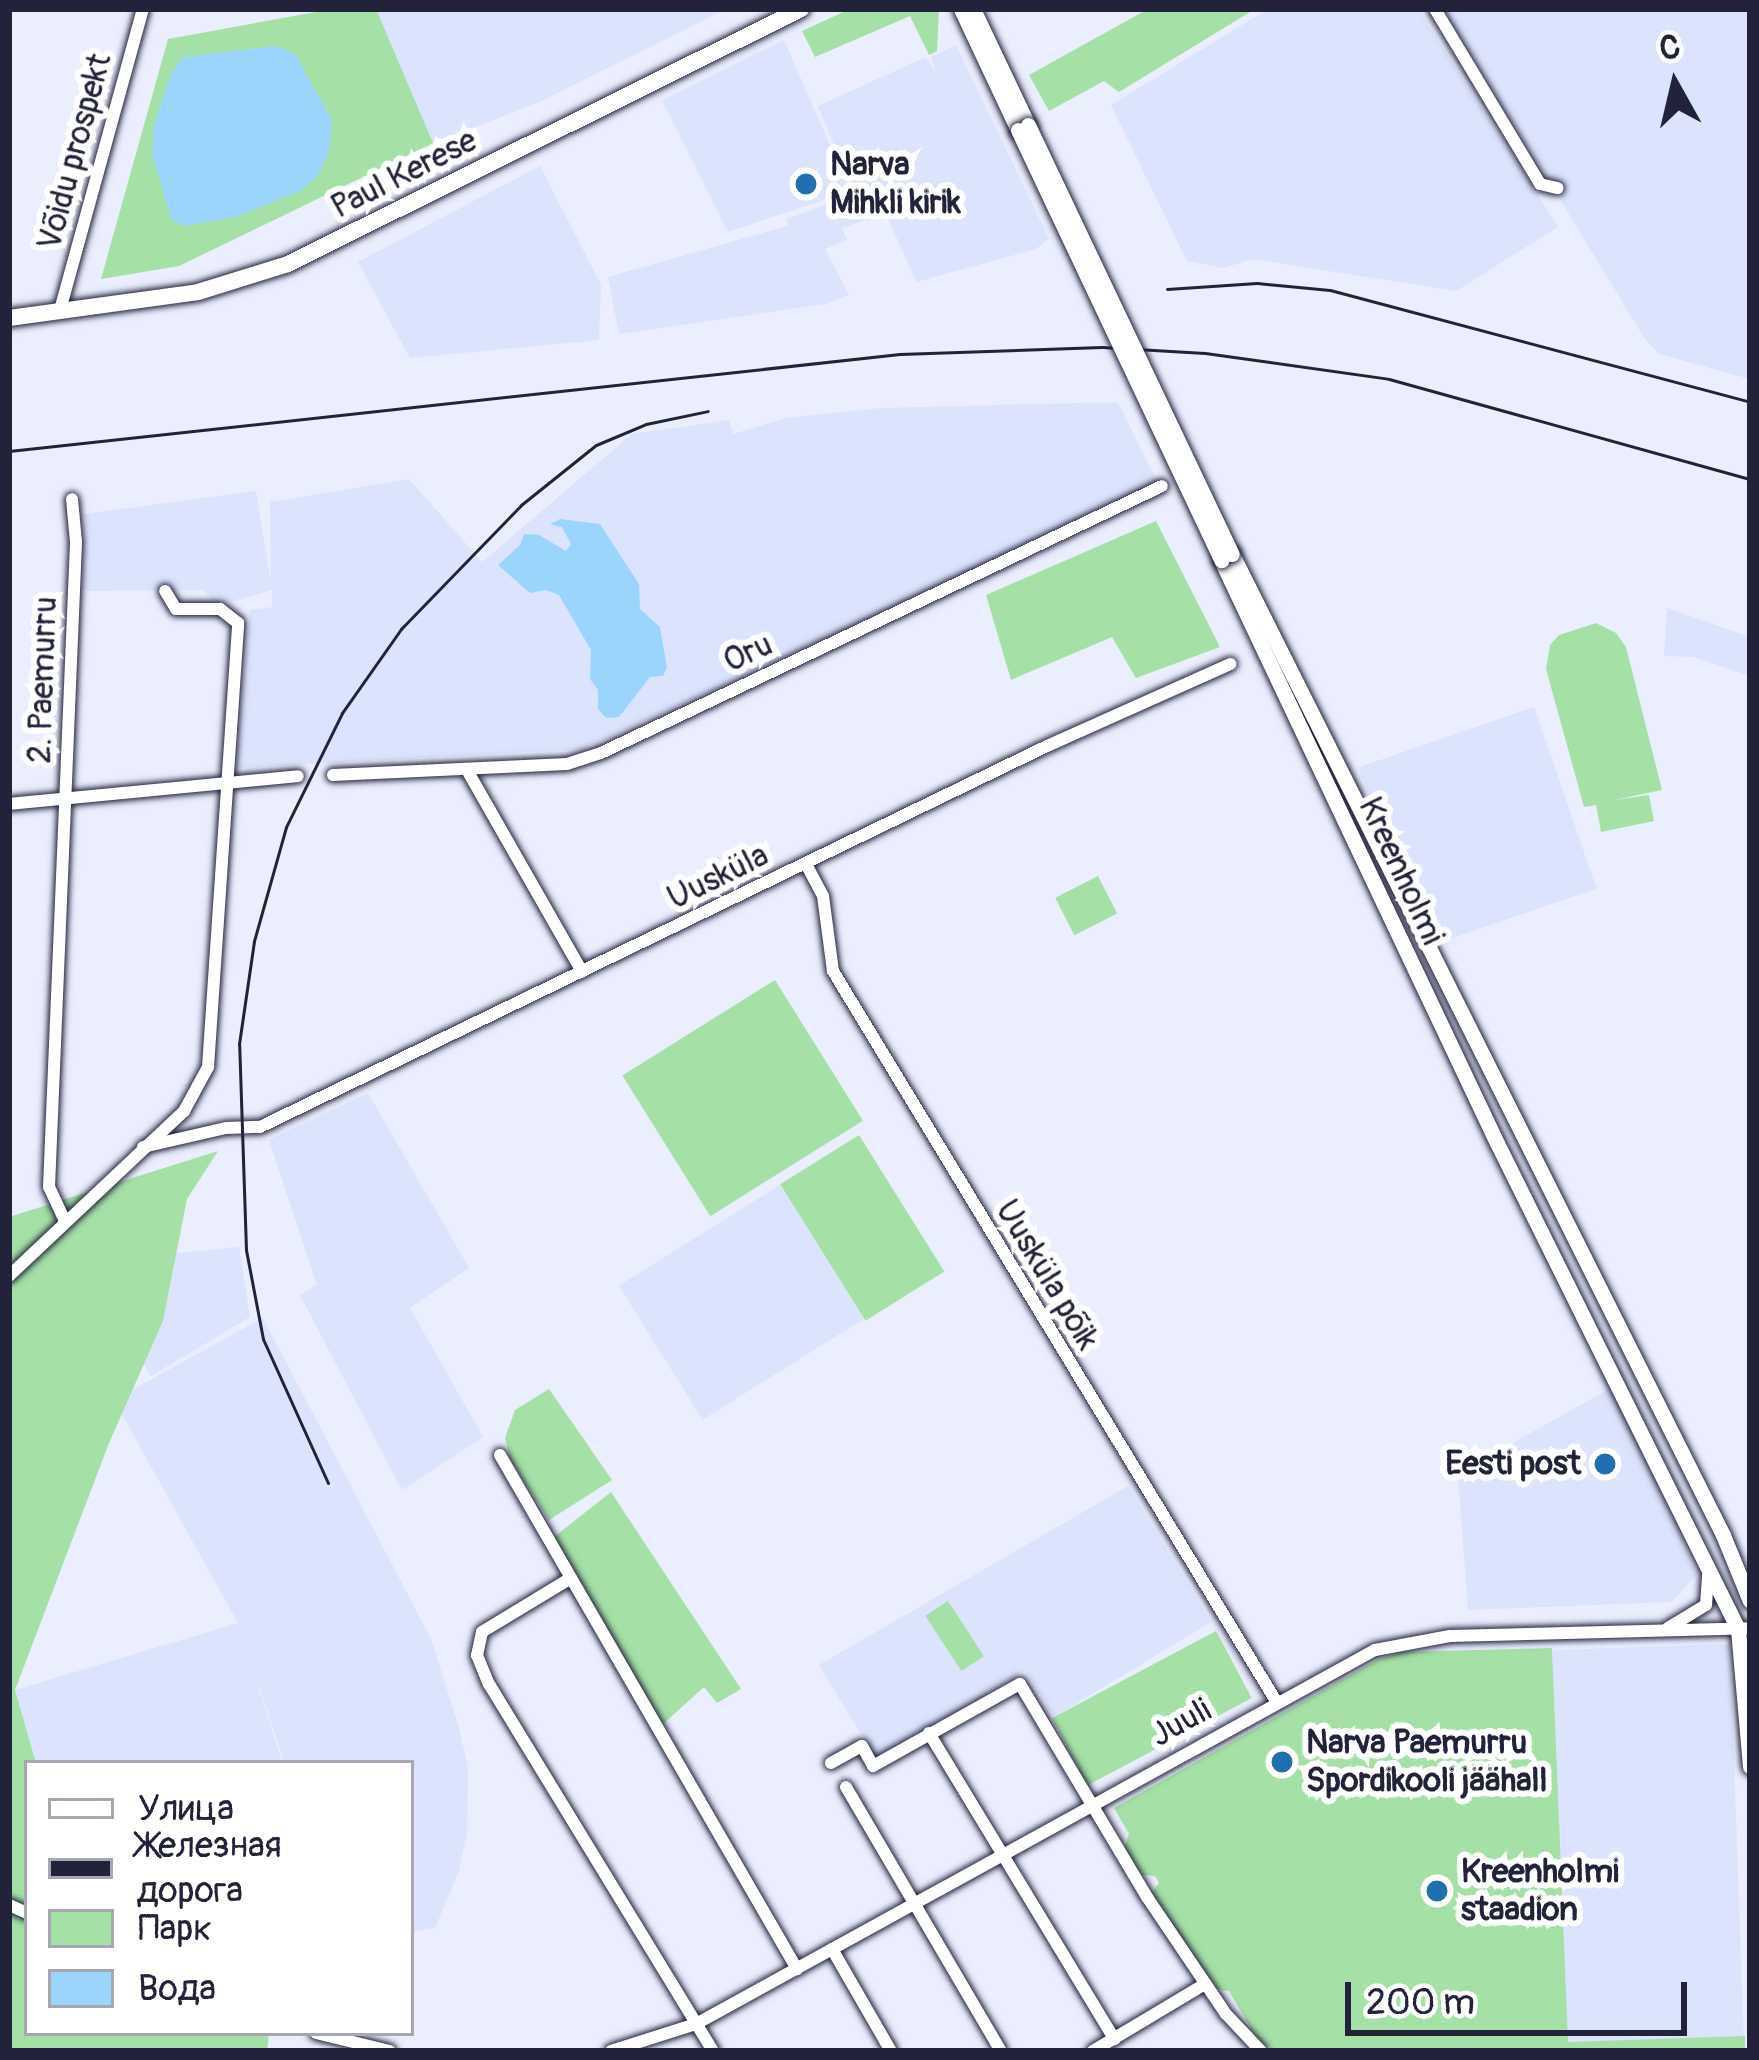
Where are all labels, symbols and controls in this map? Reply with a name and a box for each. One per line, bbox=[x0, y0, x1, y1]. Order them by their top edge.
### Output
north arrow bbox=[1615, 24, 1735, 144]
text: С bbox=[1657, 26, 1683, 70]
street label: Võidu prospekt bbox=[30, 49, 120, 255]
street label: Paul Kerese bbox=[325, 121, 483, 227]
place label: Narva Mihkli kirik bbox=[830, 145, 961, 223]
marker: Narva Mihkli kirik bbox=[793, 171, 819, 197]
street label: 2. Paemurru bbox=[20, 596, 66, 764]
street label: Oru bbox=[717, 625, 779, 681]
street label: Kreenholmi bbox=[1350, 791, 1452, 951]
street label: Uusküla bbox=[661, 836, 775, 918]
street label: Uusküla põik bbox=[987, 1193, 1107, 1357]
place label: Eesti post bbox=[1445, 1444, 1581, 1484]
marker: Eesti post bbox=[1592, 1451, 1618, 1477]
street label: Juuli bbox=[1144, 1690, 1218, 1756]
place label: Narva Paemurru Spordikooli jäähall bbox=[1306, 1723, 1547, 1801]
marker: Narva Paemurru Spordikooli jäähall bbox=[1269, 1749, 1295, 1775]
legend bbox=[24, 1760, 414, 2036]
text: Улица bbox=[138, 1786, 234, 1831]
text: Железная дорога bbox=[137, 1823, 282, 1913]
place label: Kreenholmi staadion bbox=[1461, 1852, 1619, 1930]
marker: Kreenholmi staadion bbox=[1424, 1878, 1450, 1904]
text: Парк bbox=[138, 1906, 212, 1951]
scale bar bbox=[1351, 1958, 1693, 2032]
text: Вода bbox=[138, 1966, 216, 2011]
text: 200 m bbox=[1366, 1980, 1475, 2025]

